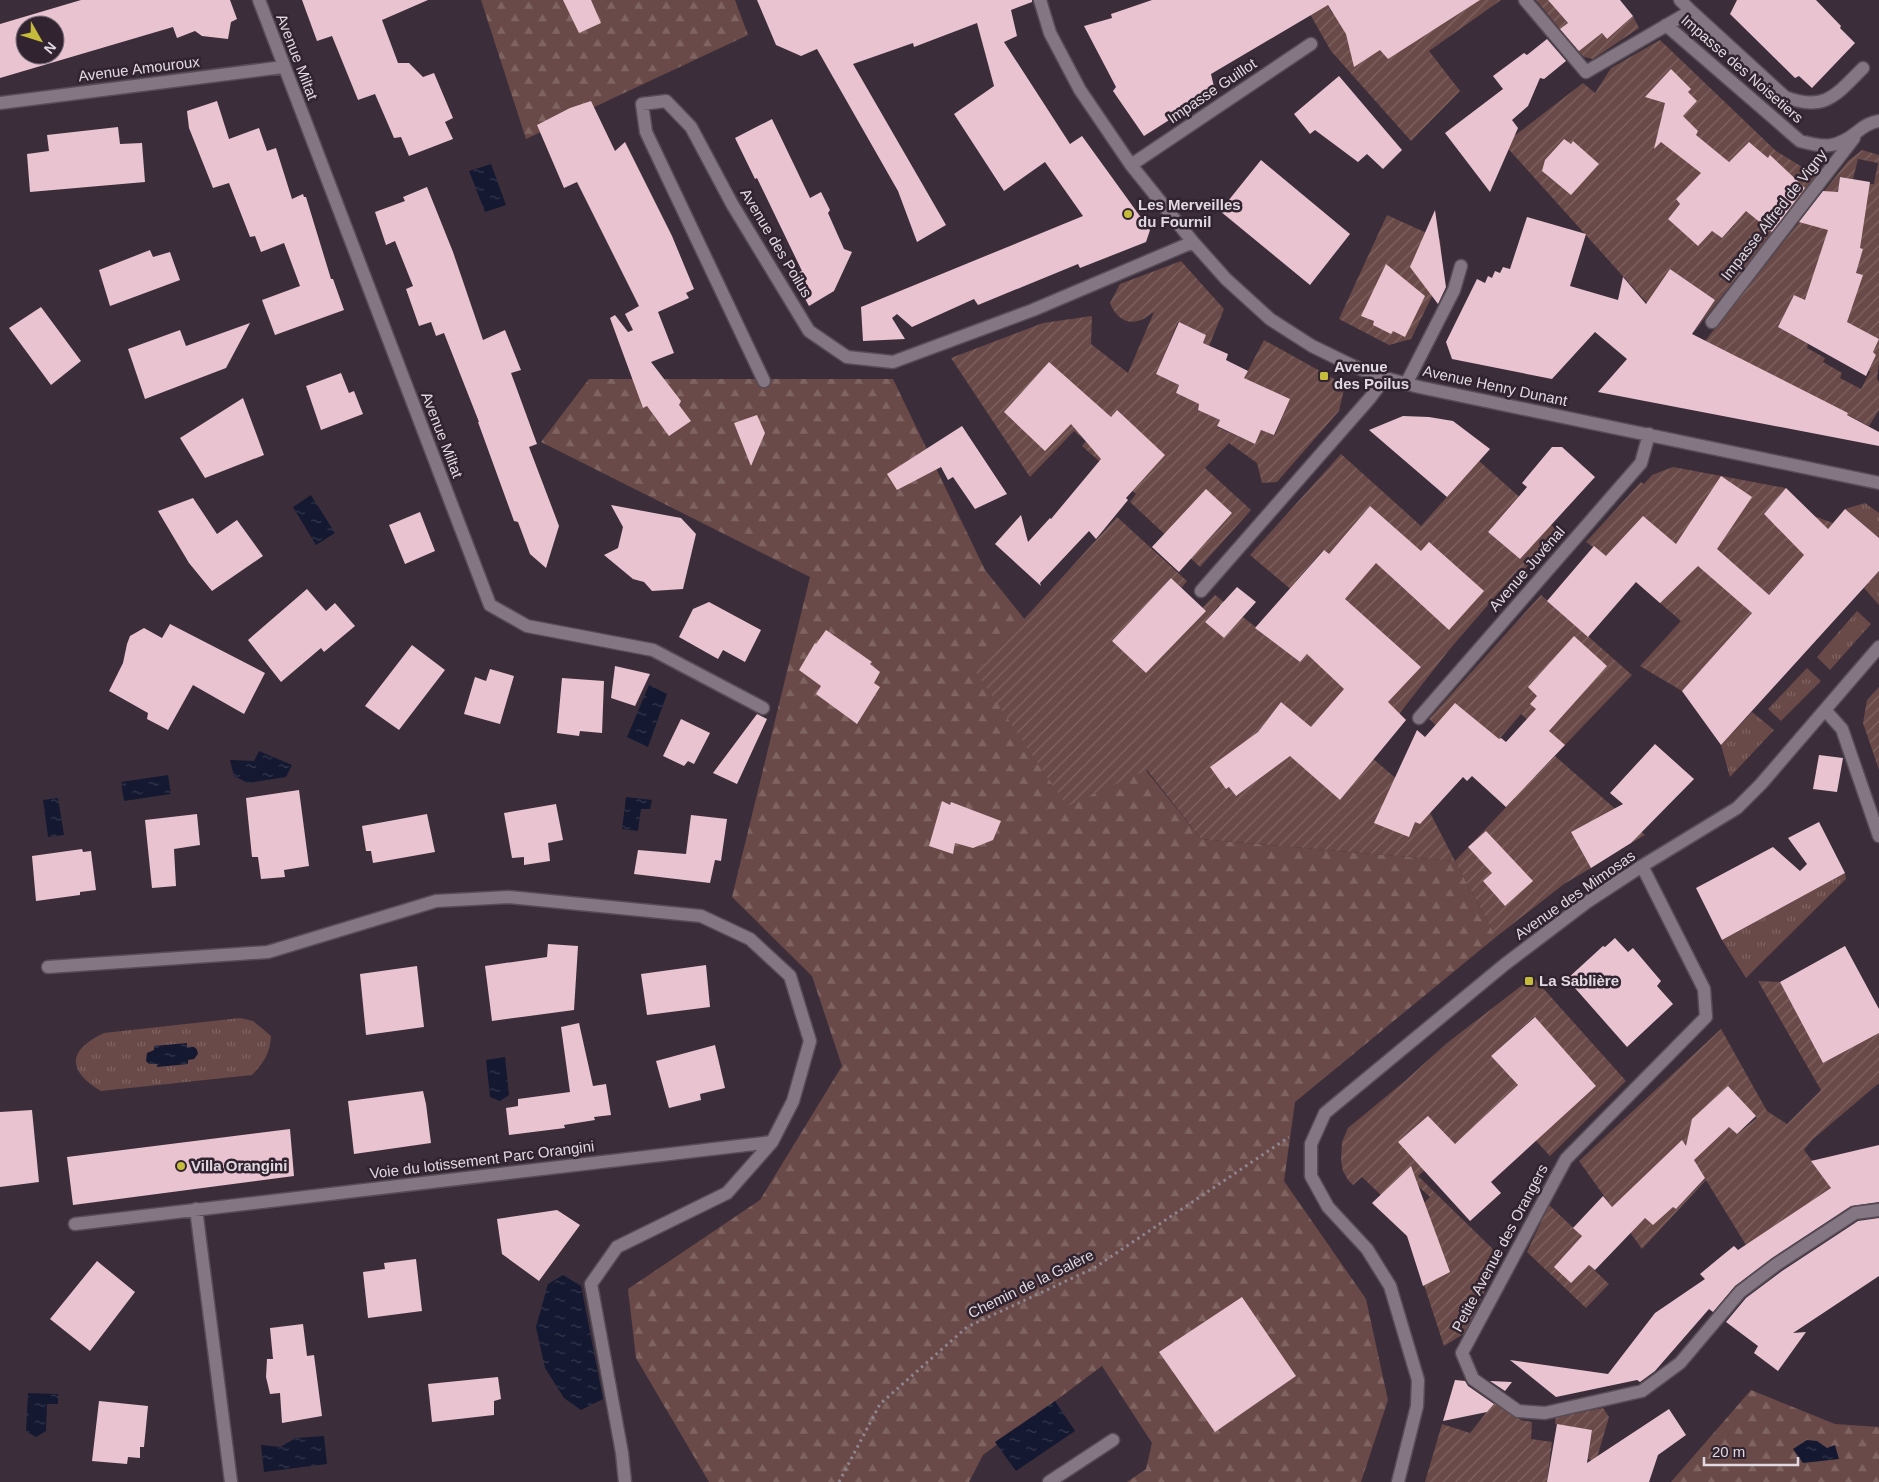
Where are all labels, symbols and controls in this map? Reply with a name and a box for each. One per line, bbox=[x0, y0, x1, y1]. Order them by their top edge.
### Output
street label: Avenue Miltat bbox=[273, 11, 322, 103]
street label: Impasse des Noisetiers bbox=[1678, 11, 1807, 126]
north arrow bbox=[15, 15, 65, 65]
text: N bbox=[41, 39, 60, 57]
street label: Avenue Amouroux bbox=[77, 53, 201, 84]
street label: Impasse Guillot bbox=[1164, 54, 1260, 127]
street label: Impasse Alfred de Vigny bbox=[1717, 145, 1830, 284]
street label: Avenue des Poilus bbox=[737, 185, 816, 300]
place label: Les Merveilles du Fournil bbox=[1138, 196, 1241, 230]
marker: Les Merveilles du Fournil bbox=[1122, 208, 1134, 220]
place label: Avenue des Poilus bbox=[1334, 358, 1409, 392]
street label: Avenue Henry Dunant bbox=[1421, 362, 1570, 409]
marker: Avenue des Poilus bbox=[1318, 370, 1330, 382]
street label: Avenue Miltat bbox=[418, 389, 467, 481]
street label: Avenue Juvénal bbox=[1485, 523, 1568, 614]
street label: Avenue des Mimosas bbox=[1511, 847, 1638, 943]
place label: La Sablière bbox=[1539, 972, 1619, 989]
marker: La Sablière bbox=[1523, 975, 1535, 987]
street label: Voie du lotissement Parc Orangini bbox=[369, 1137, 595, 1182]
place label: Villa Orangini bbox=[191, 1157, 287, 1174]
marker: Villa Orangini bbox=[175, 1160, 187, 1172]
street label: Petite Avenue des Orangers bbox=[1448, 1161, 1551, 1334]
street label: Chemin de la Galère bbox=[965, 1246, 1096, 1321]
scale bar bbox=[1704, 1434, 1798, 1466]
text: 20 m bbox=[1712, 1443, 1745, 1460]

